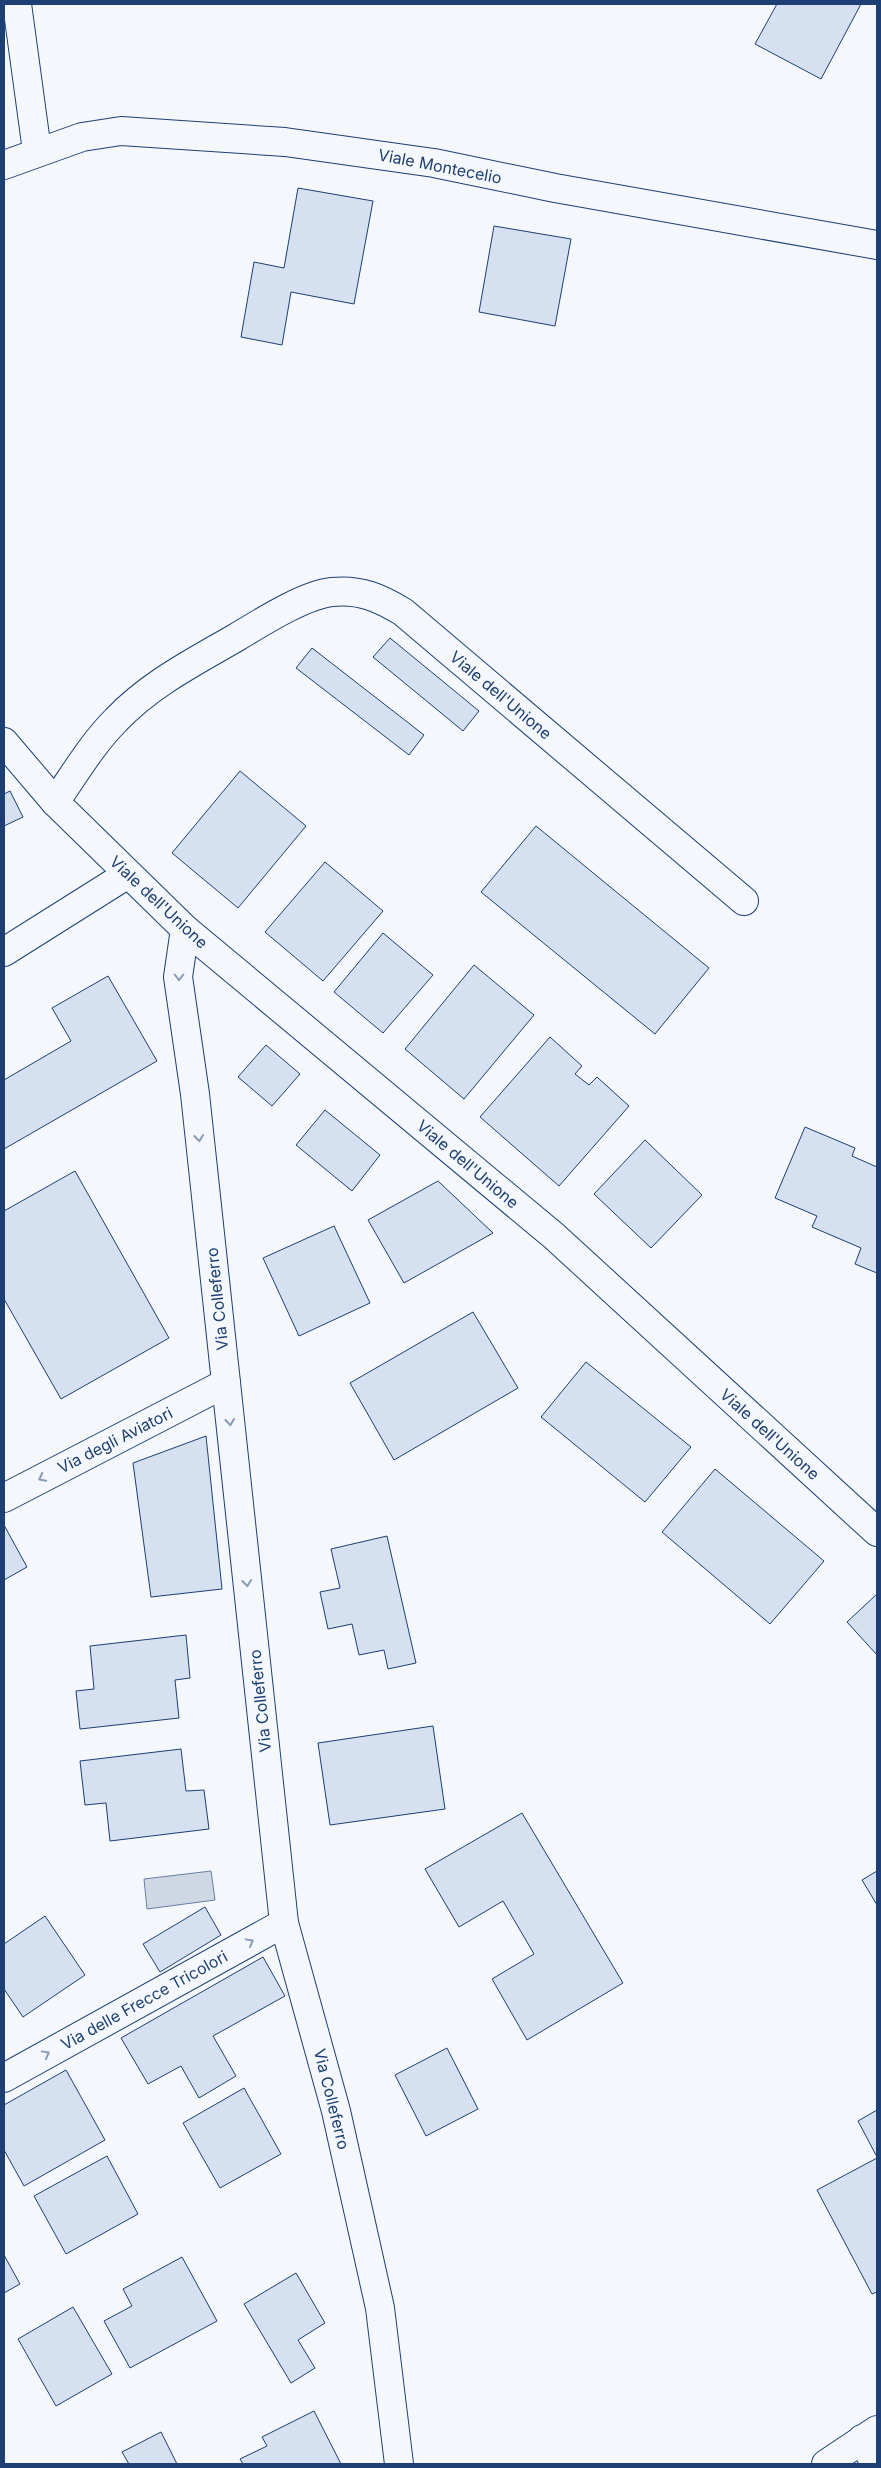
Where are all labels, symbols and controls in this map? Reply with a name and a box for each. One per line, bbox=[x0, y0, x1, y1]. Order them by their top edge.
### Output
street label: Viale Montecelio bbox=[377, 144, 503, 188]
street label: Viale dell'Unione bbox=[446, 647, 556, 743]
street label: Viale dell'Unione bbox=[106, 851, 212, 953]
one-way arrow bbox=[174, 974, 184, 982]
street label: Viale dell'Unione bbox=[413, 1116, 523, 1212]
one-way arrow bbox=[194, 1135, 205, 1143]
street label: Via Colleferro bbox=[202, 1247, 232, 1351]
street label: Viale dell'Unione bbox=[716, 1384, 824, 1484]
street label: Via degli Aviatori bbox=[54, 1402, 176, 1478]
one-way arrow bbox=[224, 1418, 235, 1426]
one-way arrow bbox=[39, 1472, 48, 1482]
one-way arrow bbox=[241, 1580, 252, 1588]
street label: Via Colleferro bbox=[245, 1649, 275, 1753]
one-way arrow bbox=[245, 1938, 254, 1948]
street label: Via delle Frecce Tricolori bbox=[57, 1946, 231, 2054]
street label: Via Colleferro bbox=[310, 2047, 354, 2151]
one-way arrow bbox=[41, 2050, 50, 2060]

